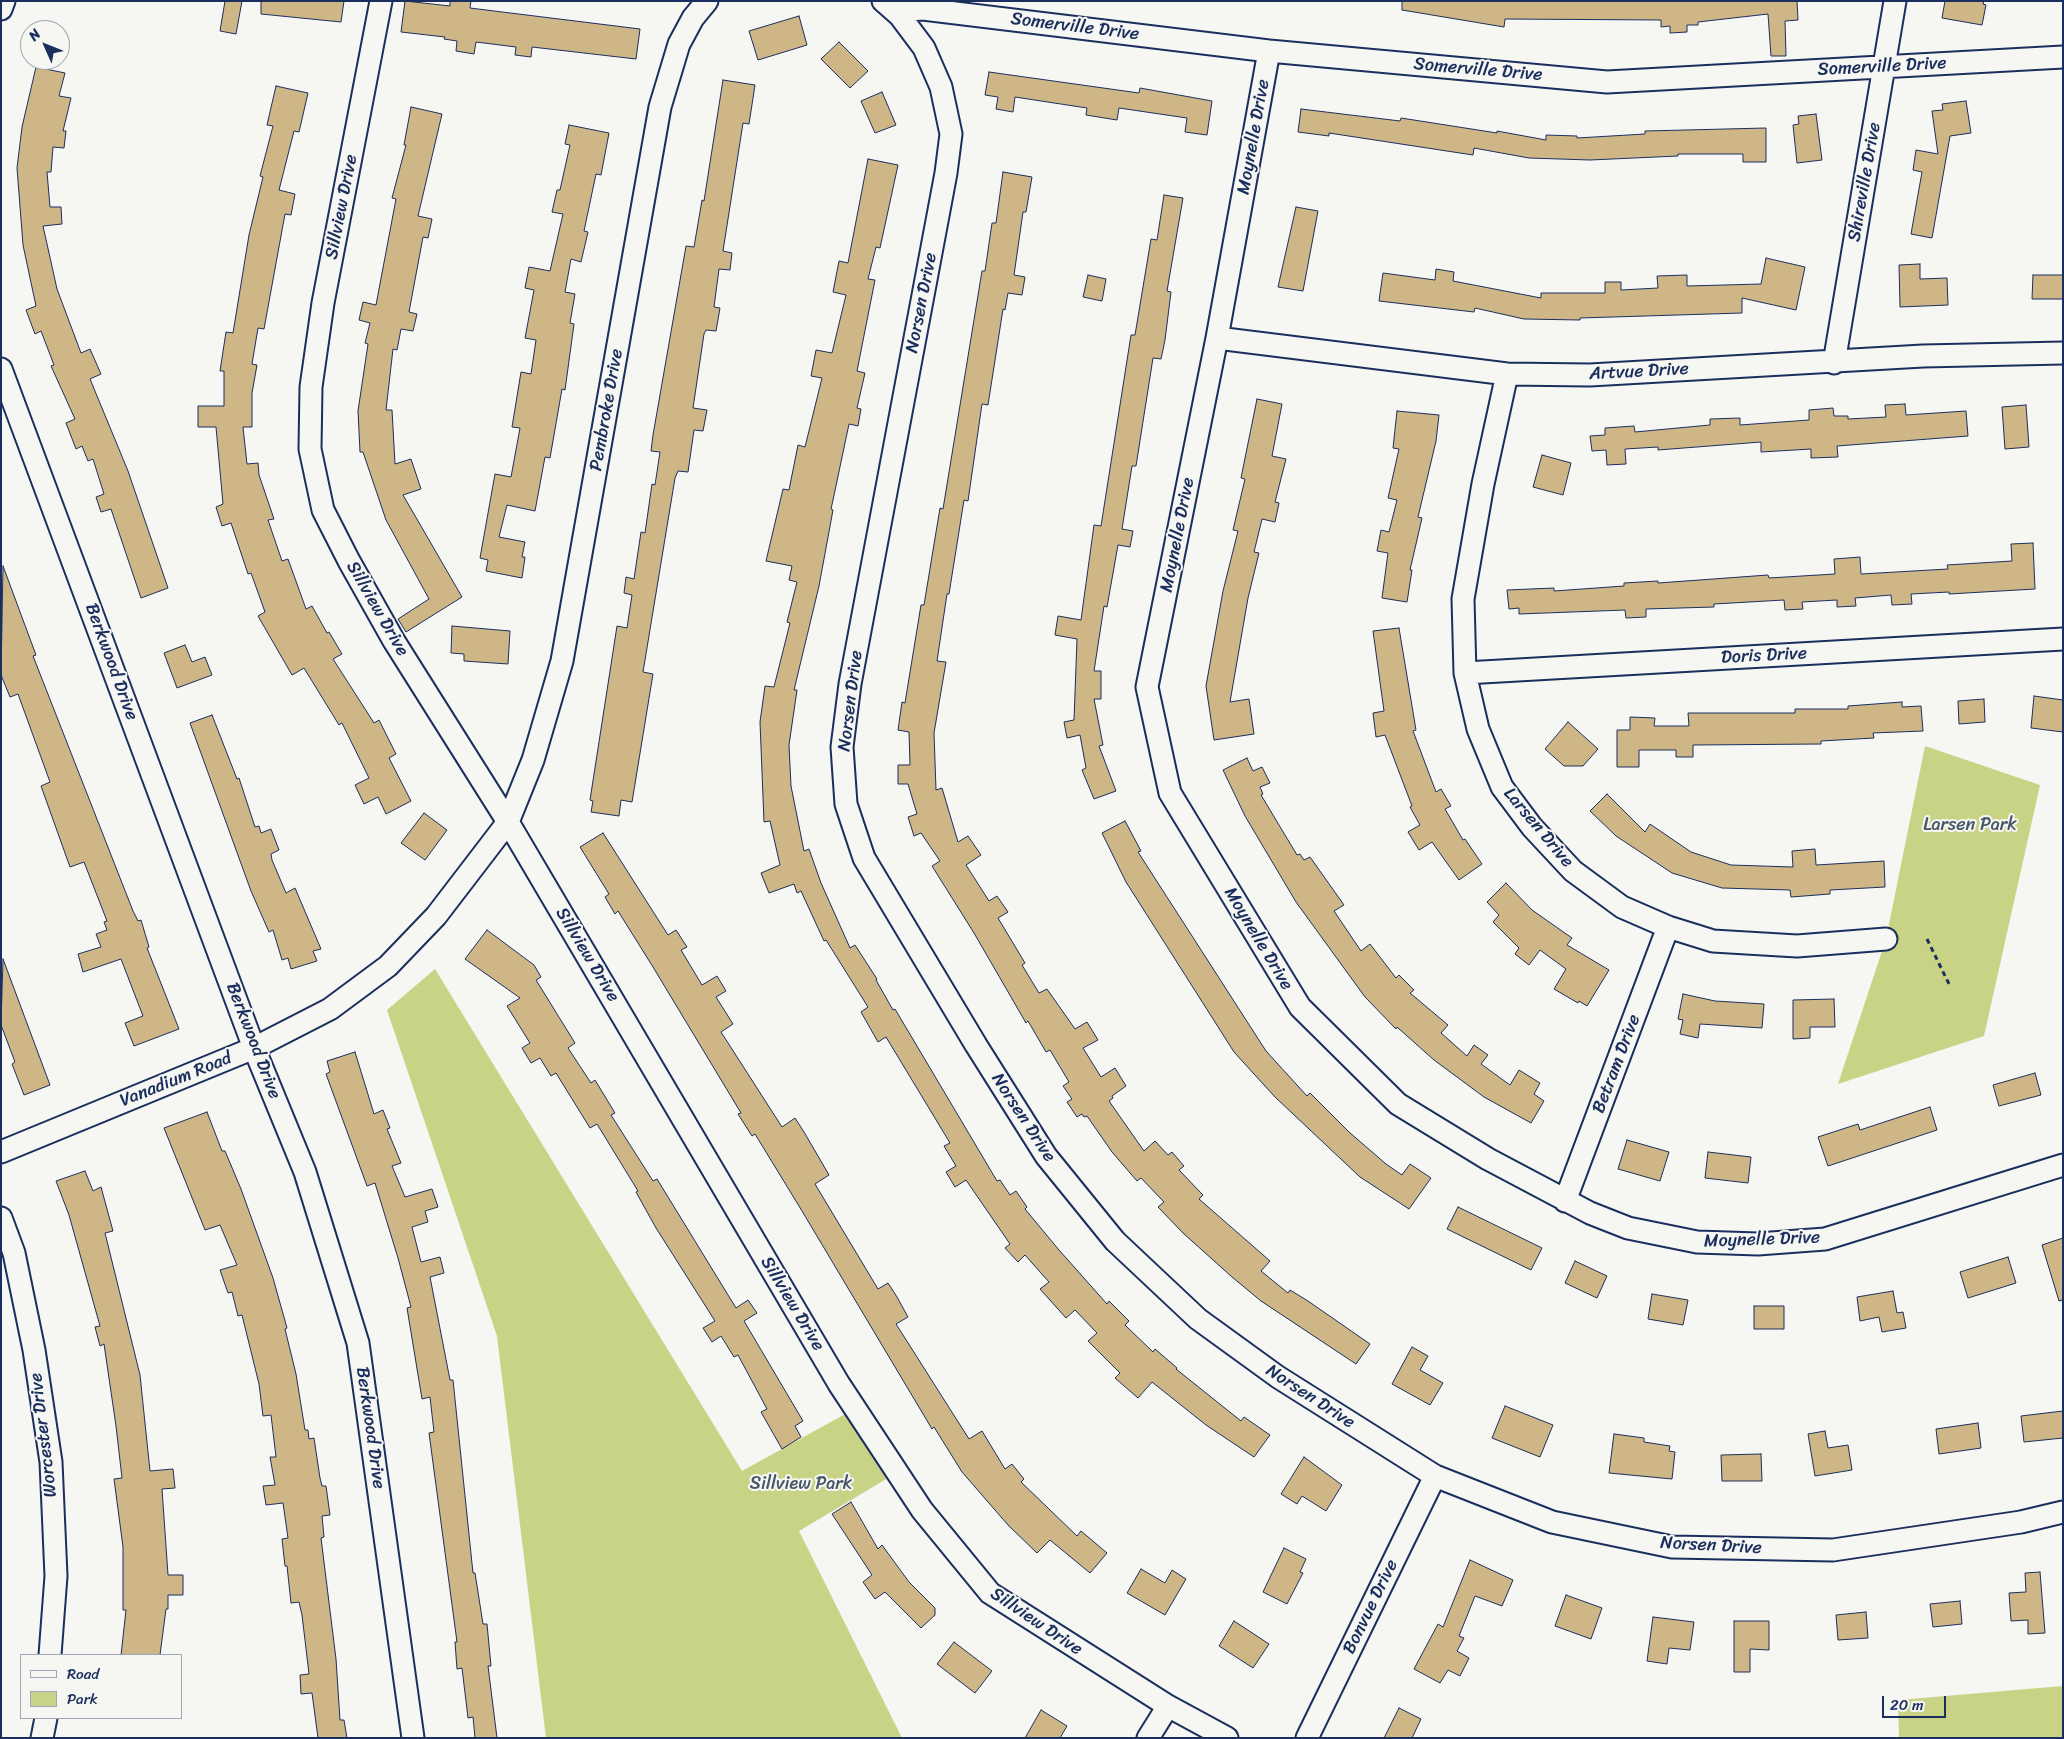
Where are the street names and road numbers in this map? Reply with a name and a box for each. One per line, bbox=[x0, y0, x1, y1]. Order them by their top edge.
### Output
street label: Somerville Drive bbox=[1010, 8, 1140, 46]
street label: Somerville Drive bbox=[1817, 53, 1947, 81]
street label: Somerville Drive bbox=[1413, 54, 1543, 86]
street label: Moynelle Drive bbox=[1233, 78, 1275, 196]
street label: Shireville Drive bbox=[1844, 121, 1886, 243]
street label: Sillview Drive bbox=[321, 153, 363, 261]
street label: Norsen Drive bbox=[902, 251, 942, 355]
street label: Pembroke Drive bbox=[586, 347, 628, 473]
street label: Artvue Drive bbox=[1589, 359, 1689, 385]
street label: Moynelle Drive bbox=[1156, 476, 1200, 594]
street label: Sillview Drive bbox=[341, 558, 413, 660]
street label: Berkwood Drive bbox=[80, 601, 142, 723]
street label: Doris Drive bbox=[1721, 643, 1807, 669]
street label: Norsen Drive bbox=[834, 649, 868, 753]
street label: Larsen Drive bbox=[1498, 784, 1578, 872]
street label: Moynelle Drive bbox=[1219, 884, 1297, 994]
street label: Sillview Drive bbox=[550, 904, 624, 1006]
street label: Berkwood Drive bbox=[221, 980, 285, 1102]
street label: Betram Drive bbox=[1588, 1012, 1646, 1116]
street label: Vanadium Road bbox=[117, 1048, 235, 1112]
street label: Norsen Drive bbox=[986, 1069, 1060, 1167]
street label: Moynelle Drive bbox=[1703, 1227, 1821, 1253]
street label: Sillview Drive bbox=[755, 1253, 829, 1355]
street label: Norsen Drive bbox=[1261, 1360, 1359, 1434]
street label: Berkwood Drive bbox=[351, 1366, 389, 1490]
street label: Worcester Drive bbox=[26, 1371, 62, 1499]
street label: Norsen Drive bbox=[1660, 1533, 1762, 1559]
street label: Bonvue Drive bbox=[1339, 1556, 1403, 1658]
street label: Sillview Drive bbox=[986, 1583, 1086, 1661]

